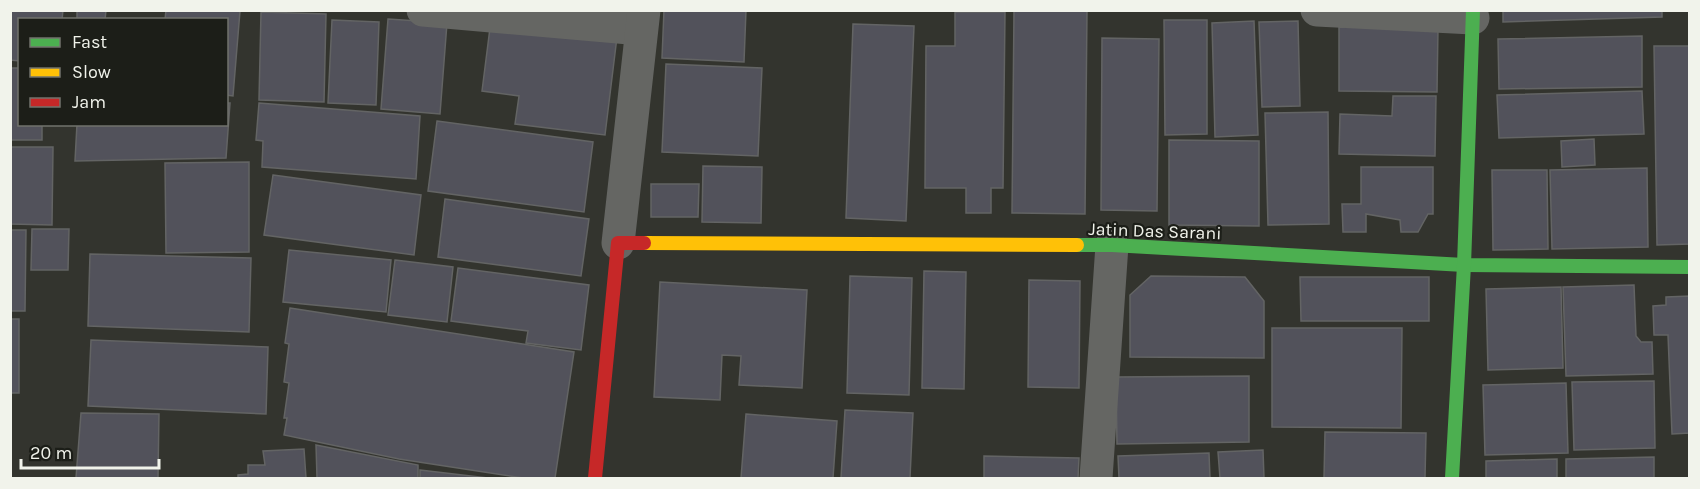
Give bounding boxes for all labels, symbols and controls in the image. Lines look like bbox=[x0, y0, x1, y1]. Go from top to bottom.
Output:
legend bbox=[18, 18, 228, 126]
text: Fast bbox=[72, 31, 107, 53]
text: Slow bbox=[72, 61, 111, 83]
text: Jam bbox=[72, 91, 106, 113]
street label: Jatin Das Sarani bbox=[1088, 218, 1222, 244]
scale bar bbox=[21, 432, 159, 470]
text: 20 m bbox=[30, 442, 72, 464]

